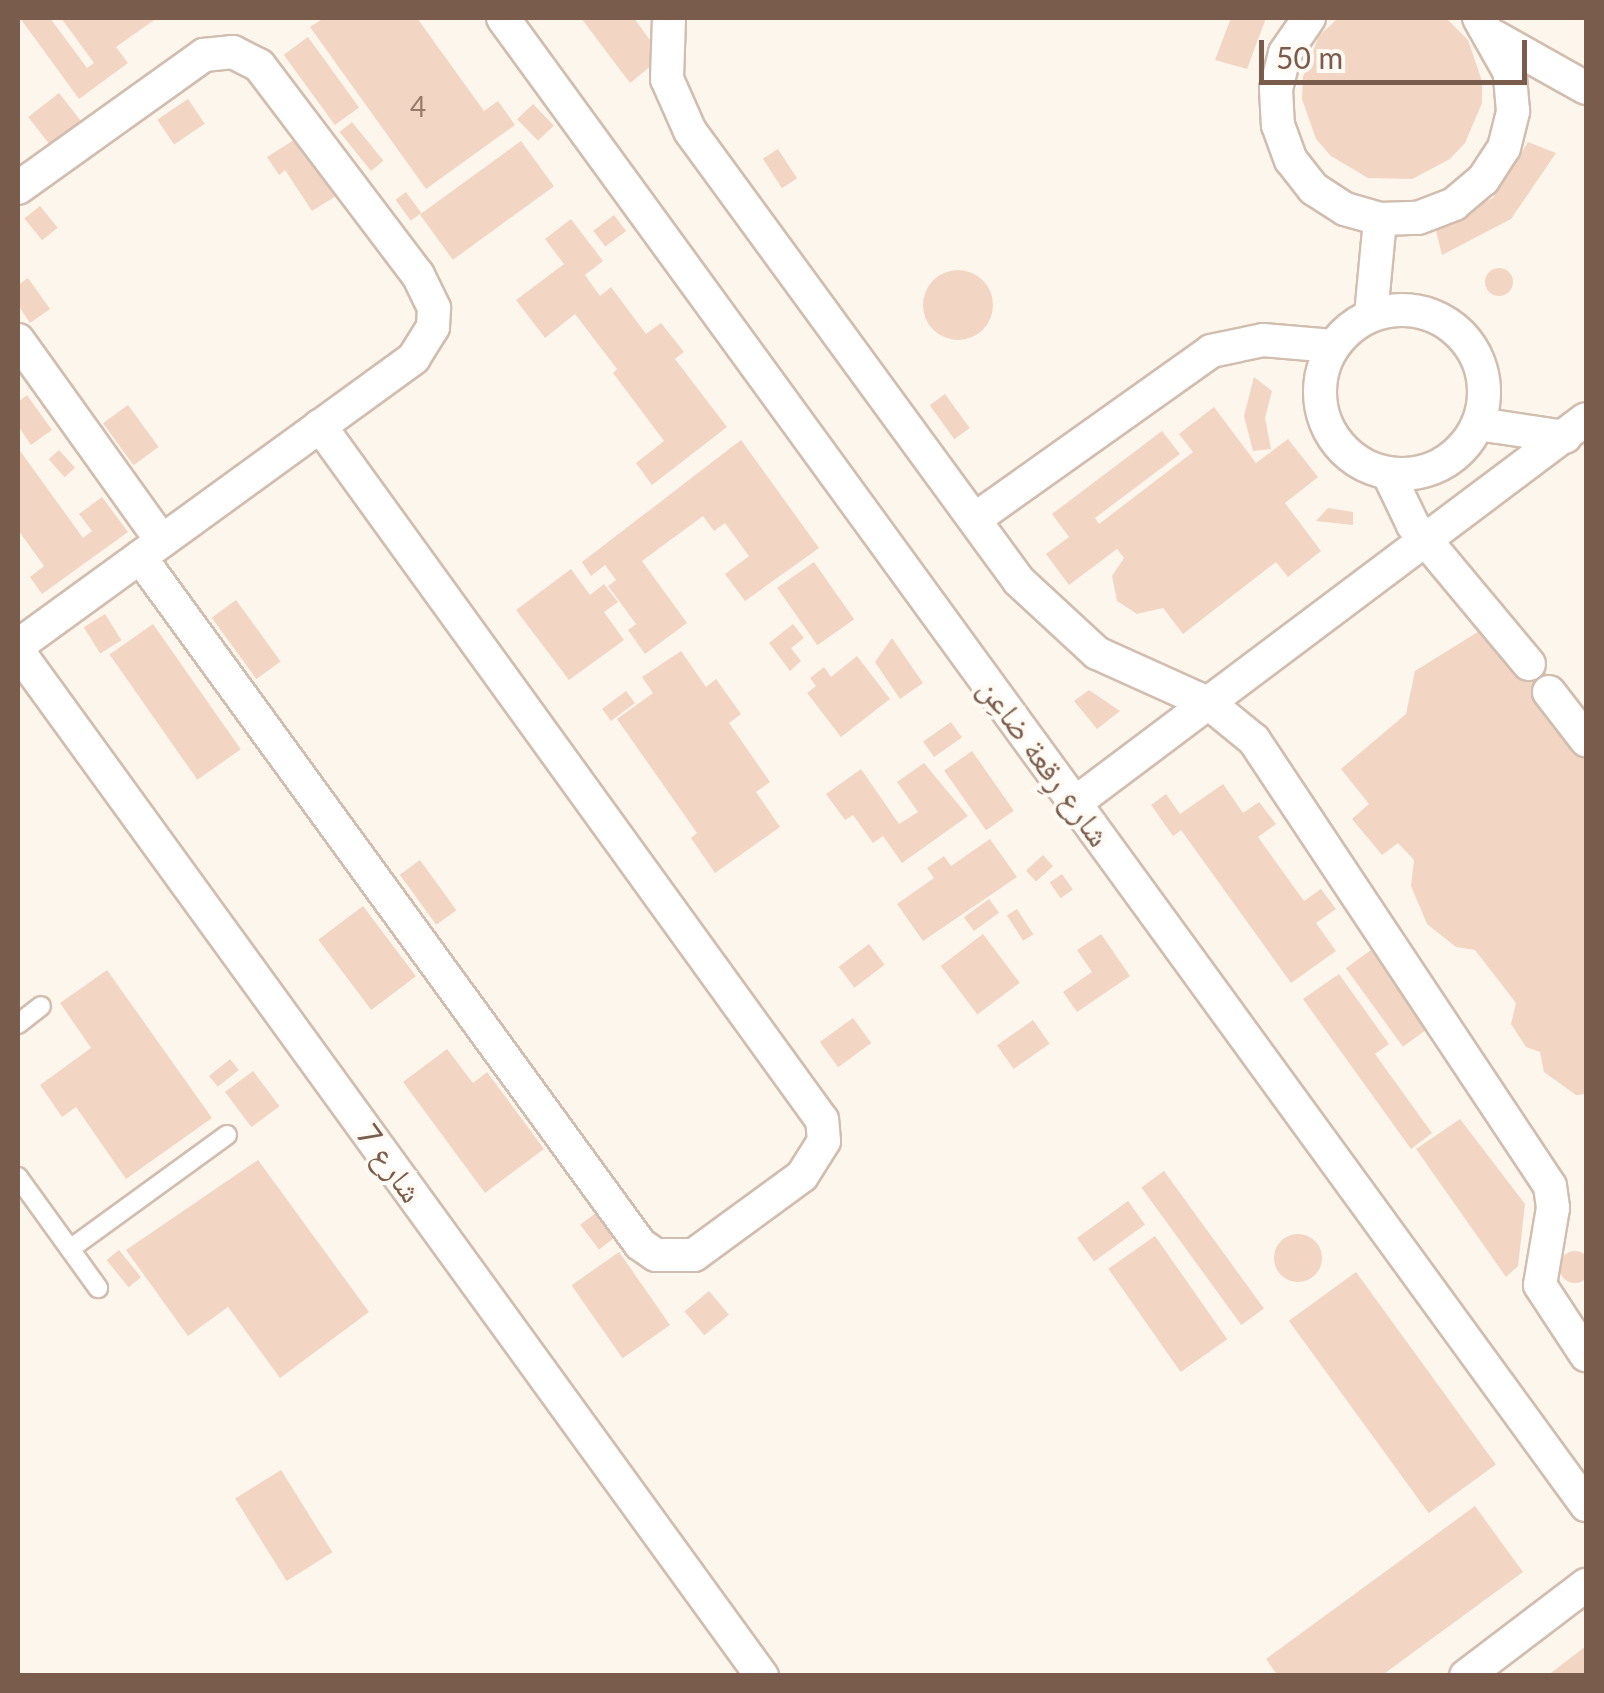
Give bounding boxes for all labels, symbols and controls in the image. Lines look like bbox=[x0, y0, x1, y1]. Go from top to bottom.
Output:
scale bar bbox=[1264, 20, 1532, 82]
text: 50 m bbox=[1276, 39, 1343, 75]
house number: 4 bbox=[410, 89, 426, 123]
street label: شارع رِقعة ضاعِن bbox=[971, 670, 1119, 854]
street label: شارع 7 bbox=[349, 1116, 431, 1210]

